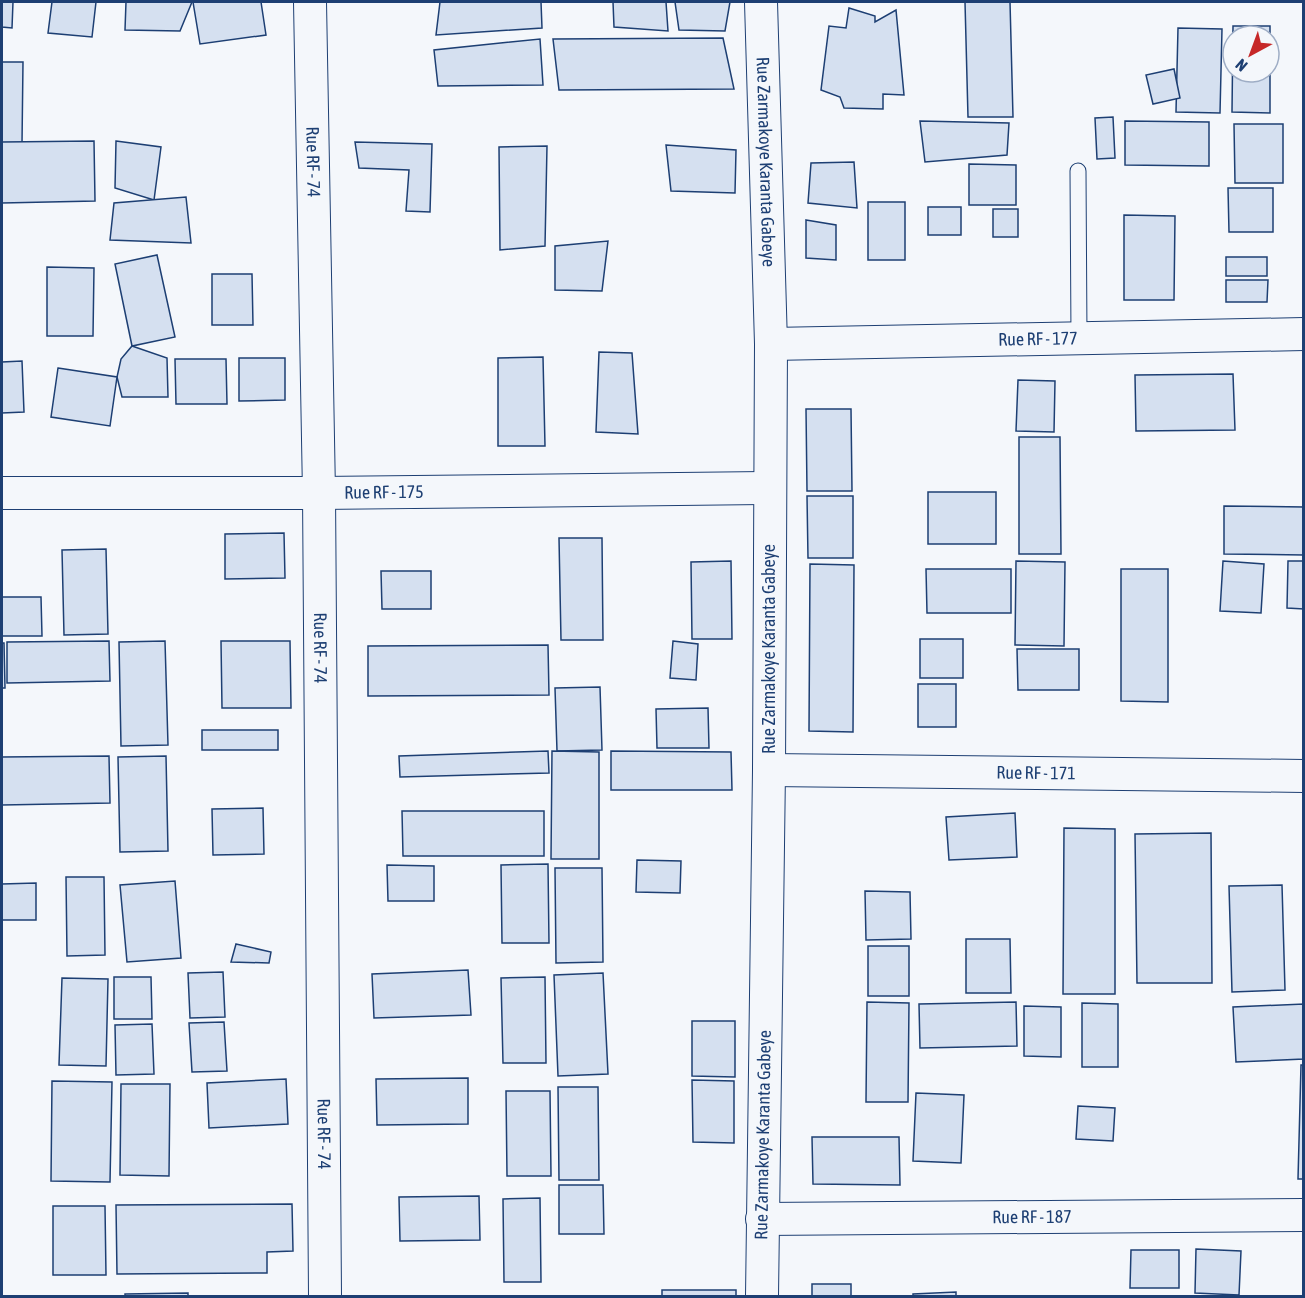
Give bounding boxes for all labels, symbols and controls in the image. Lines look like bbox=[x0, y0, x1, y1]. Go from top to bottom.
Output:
north arrow bbox=[1221, 24, 1281, 84]
text: N bbox=[1232, 55, 1251, 75]
street label: Rue Zarmakoye Karanta Gabeye bbox=[753, 57, 780, 267]
street label: Rue RF - 74 bbox=[302, 126, 325, 198]
street label: Rue RF - 177 bbox=[998, 327, 1078, 350]
street label: Rue RF - 175 bbox=[344, 481, 424, 503]
street label: Rue Zarmakoye Karanta Gabeye bbox=[758, 544, 779, 754]
street label: Rue RF - 74 bbox=[310, 612, 331, 683]
street label: Rue RF - 171 bbox=[996, 762, 1076, 783]
street label: Rue Zarmakoye Karanta Gabeye bbox=[750, 1030, 775, 1240]
street label: Rue RF - 74 bbox=[314, 1098, 335, 1169]
street label: Rue RF - 187 bbox=[992, 1206, 1072, 1227]

